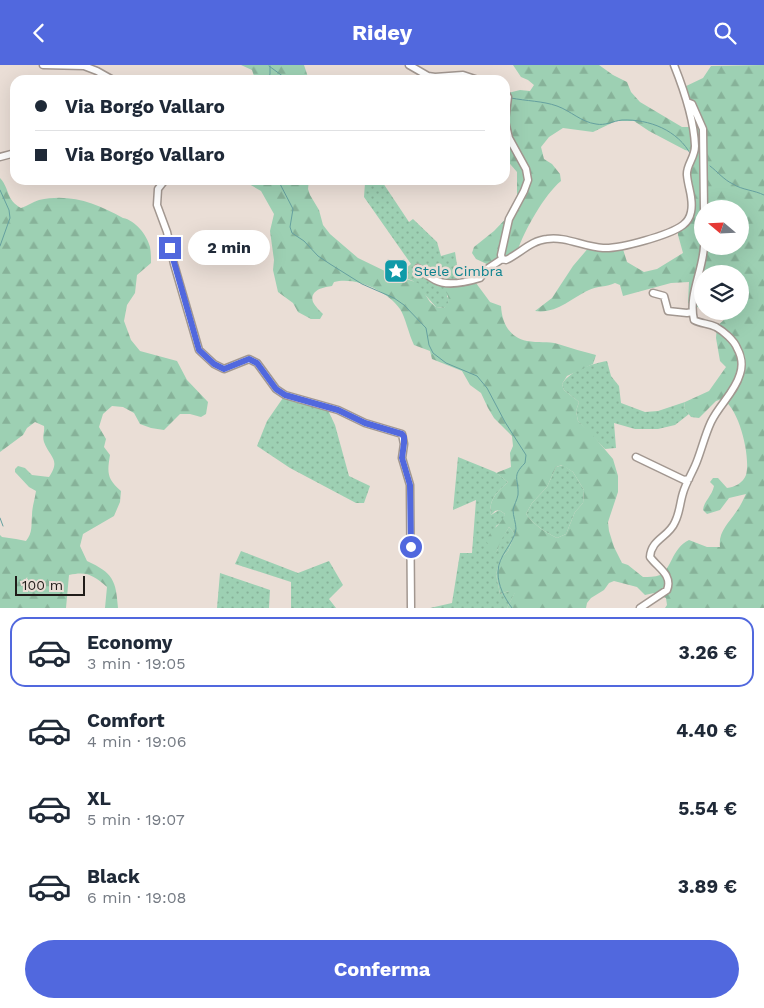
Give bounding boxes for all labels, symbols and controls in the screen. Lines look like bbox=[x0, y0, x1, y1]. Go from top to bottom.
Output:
icon: back bbox=[25, 19, 53, 47]
icon: search bbox=[711, 19, 739, 47]
text: Ridey bbox=[352, 20, 412, 45]
text: Via Borgo Vallaro bbox=[65, 95, 225, 118]
text: Via Borgo Vallaro bbox=[65, 143, 225, 166]
north arrow bbox=[694, 200, 749, 255]
map controls bbox=[694, 200, 749, 320]
callout: 2 min bbox=[188, 231, 270, 265]
route end bbox=[159, 237, 181, 259]
text: 2 min bbox=[207, 238, 251, 257]
place icon: Stele Cimbra bbox=[383, 258, 409, 284]
place label: Stele Cimbra bbox=[414, 263, 503, 279]
button: layers bbox=[694, 265, 749, 320]
route start bbox=[400, 536, 422, 558]
scale bar bbox=[15, 573, 85, 596]
text: 100 m bbox=[22, 577, 63, 593]
icon: car bbox=[27, 630, 72, 675]
text: Economy bbox=[87, 631, 172, 654]
text: 3.26 € bbox=[678, 641, 737, 664]
text: 3 min · 19:05 bbox=[87, 654, 186, 673]
icon: car bbox=[27, 708, 72, 753]
text: Comfort bbox=[87, 709, 165, 732]
text: 4.40 € bbox=[676, 719, 737, 742]
text: 4 min · 19:06 bbox=[87, 732, 186, 751]
icon: car bbox=[27, 786, 72, 831]
text: XL bbox=[87, 787, 111, 810]
text: 5.54 € bbox=[678, 797, 737, 820]
text: 5 min · 19:07 bbox=[87, 810, 185, 829]
icon: car bbox=[27, 864, 72, 909]
text: Black bbox=[87, 865, 140, 888]
text: 3.89 € bbox=[678, 875, 737, 898]
text: 6 min · 19:08 bbox=[87, 888, 186, 907]
button: Conferma bbox=[25, 940, 739, 998]

